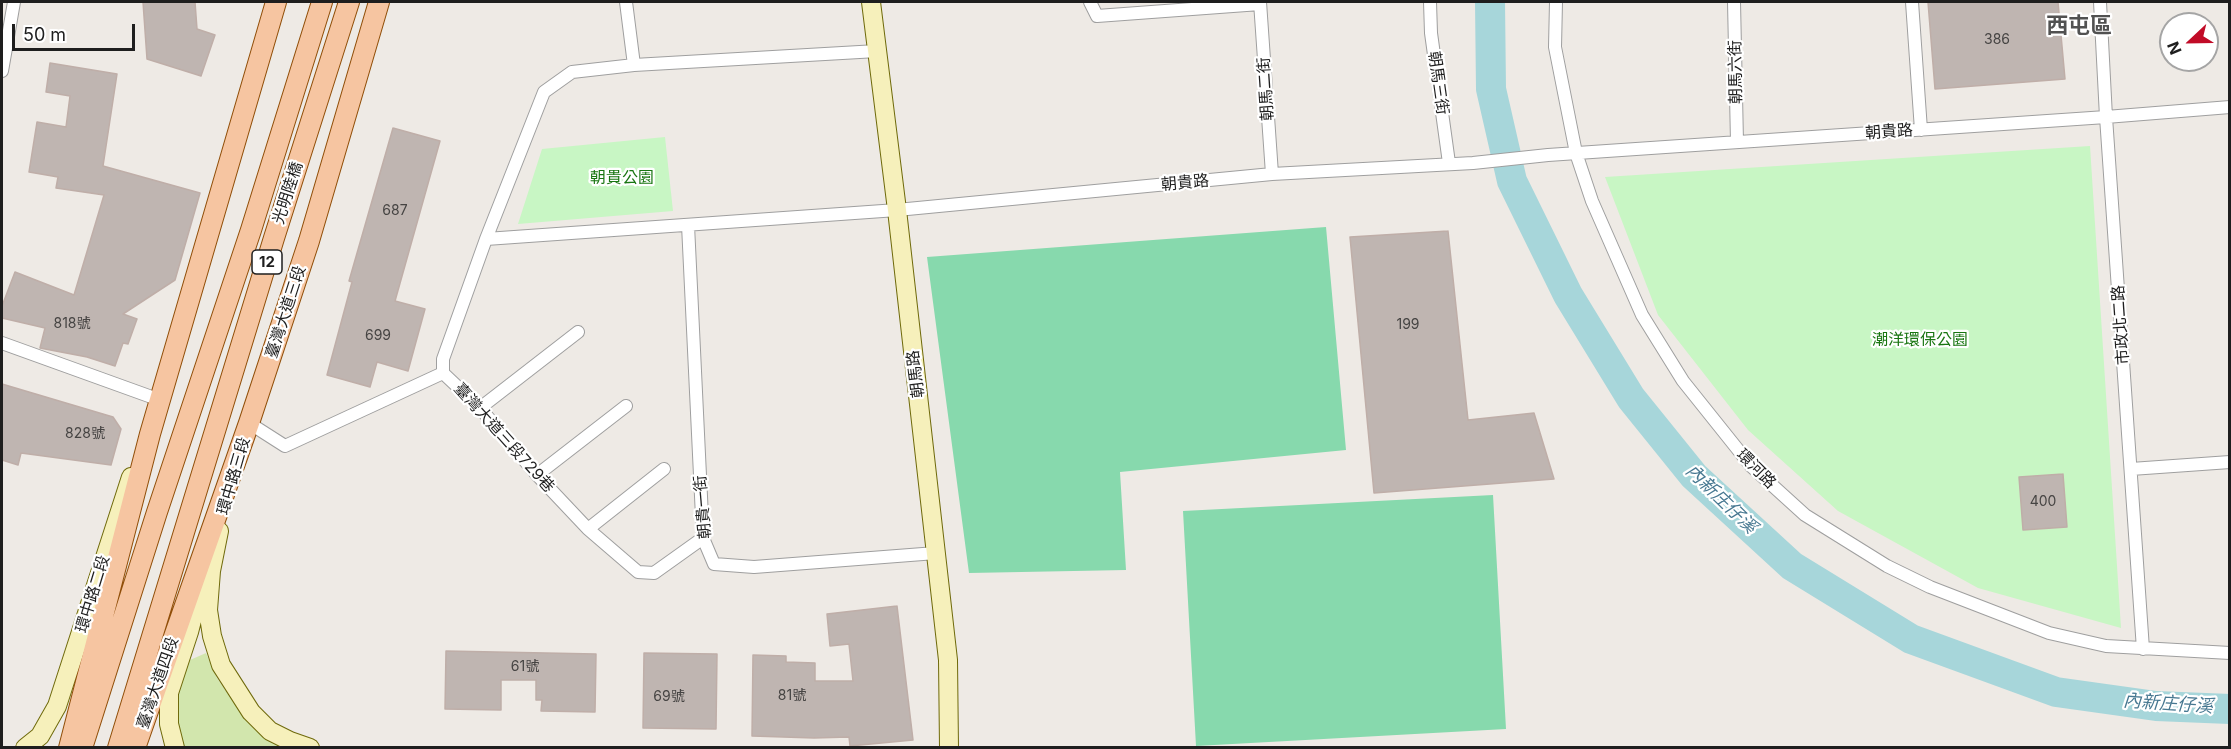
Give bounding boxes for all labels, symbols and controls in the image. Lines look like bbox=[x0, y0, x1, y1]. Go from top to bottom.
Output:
scale bar bbox=[15, 12, 138, 50]
north arrow bbox=[2159, 12, 2219, 72]
district label: 西屯區 bbox=[2046, 13, 2112, 39]
text: 50 m bbox=[23, 24, 66, 45]
house number: 386 bbox=[1984, 32, 2010, 48]
text: N bbox=[2163, 39, 2186, 57]
street label: 朝馬六街 bbox=[1726, 40, 1746, 104]
street label: 朝馬三街 bbox=[1424, 50, 1452, 116]
street label: 朝馬二街 bbox=[1254, 56, 1278, 122]
street label: 朝貴路 bbox=[1864, 121, 1914, 143]
street label: 光明陸橋 bbox=[269, 160, 307, 226]
park label: 朝貴公園 bbox=[590, 168, 654, 188]
street label: 朝貴路 bbox=[1160, 171, 1210, 195]
house number: 687 bbox=[382, 203, 408, 219]
road number: 12 bbox=[252, 250, 282, 274]
street label: 臺灣大道三段 bbox=[262, 263, 310, 361]
street label: 市政北二路 bbox=[2109, 284, 2133, 366]
house number: 818號 bbox=[53, 316, 91, 332]
house number: 199 bbox=[1396, 317, 1420, 333]
house number: 699 bbox=[365, 328, 391, 344]
park label: 潮洋環保公園 bbox=[1872, 330, 1968, 350]
street label: 朝馬路 bbox=[904, 349, 928, 399]
street label: 臺灣大道三段729巷 bbox=[450, 379, 558, 497]
house number: 828號 bbox=[65, 426, 105, 442]
street label: 環中路三段 bbox=[214, 435, 254, 517]
street label: 環河路 bbox=[1732, 445, 1780, 493]
water label: 內新庄仔溪 bbox=[1681, 460, 1761, 538]
street label: 朝貴一街 bbox=[691, 474, 715, 540]
house number: 400 bbox=[2030, 494, 2056, 510]
street label: 環中路二段 bbox=[72, 553, 114, 635]
street label: 臺灣大道四段 bbox=[133, 634, 183, 732]
house number: 61號 bbox=[511, 659, 539, 675]
house number: 81號 bbox=[778, 688, 806, 704]
house number: 69號 bbox=[653, 689, 685, 705]
water label: 內新庄仔溪 bbox=[2122, 690, 2214, 718]

